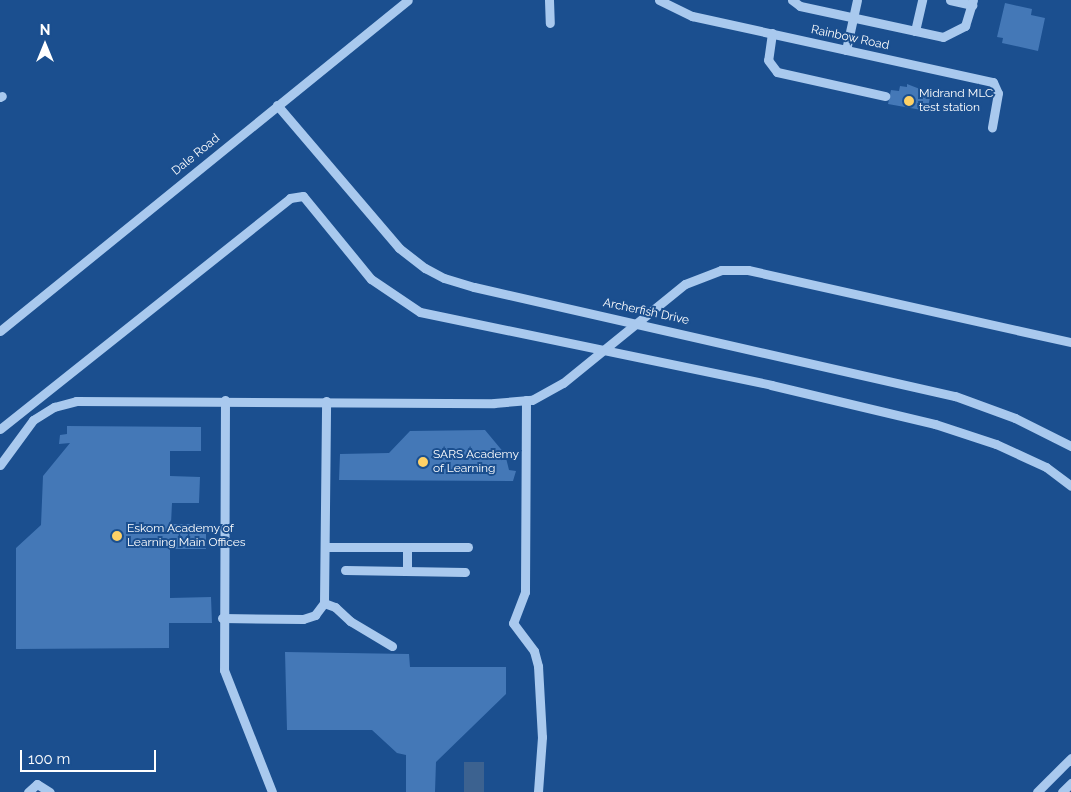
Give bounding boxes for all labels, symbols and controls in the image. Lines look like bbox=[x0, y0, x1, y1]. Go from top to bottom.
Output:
north arrow bbox=[20, 20, 70, 70]
text: N bbox=[40, 22, 50, 38]
street label: Rainbow Road bbox=[809, 23, 891, 53]
place label: Midrand MLC test station bbox=[919, 87, 993, 115]
marker: Midrand MLC test station bbox=[903, 95, 915, 107]
street label: Dale Road bbox=[169, 131, 223, 179]
street label: Archerfish Drive bbox=[602, 296, 690, 328]
place label: SARS Academy of Learning bbox=[433, 448, 519, 476]
marker: SARS Academy of Learning bbox=[417, 456, 429, 468]
place label: Eskom Academy of Learning Main Offices bbox=[127, 522, 246, 550]
marker: Eskom Academy of Learning Main Offices bbox=[111, 530, 123, 542]
scale bar bbox=[22, 740, 159, 772]
text: 100 m bbox=[28, 750, 70, 768]

